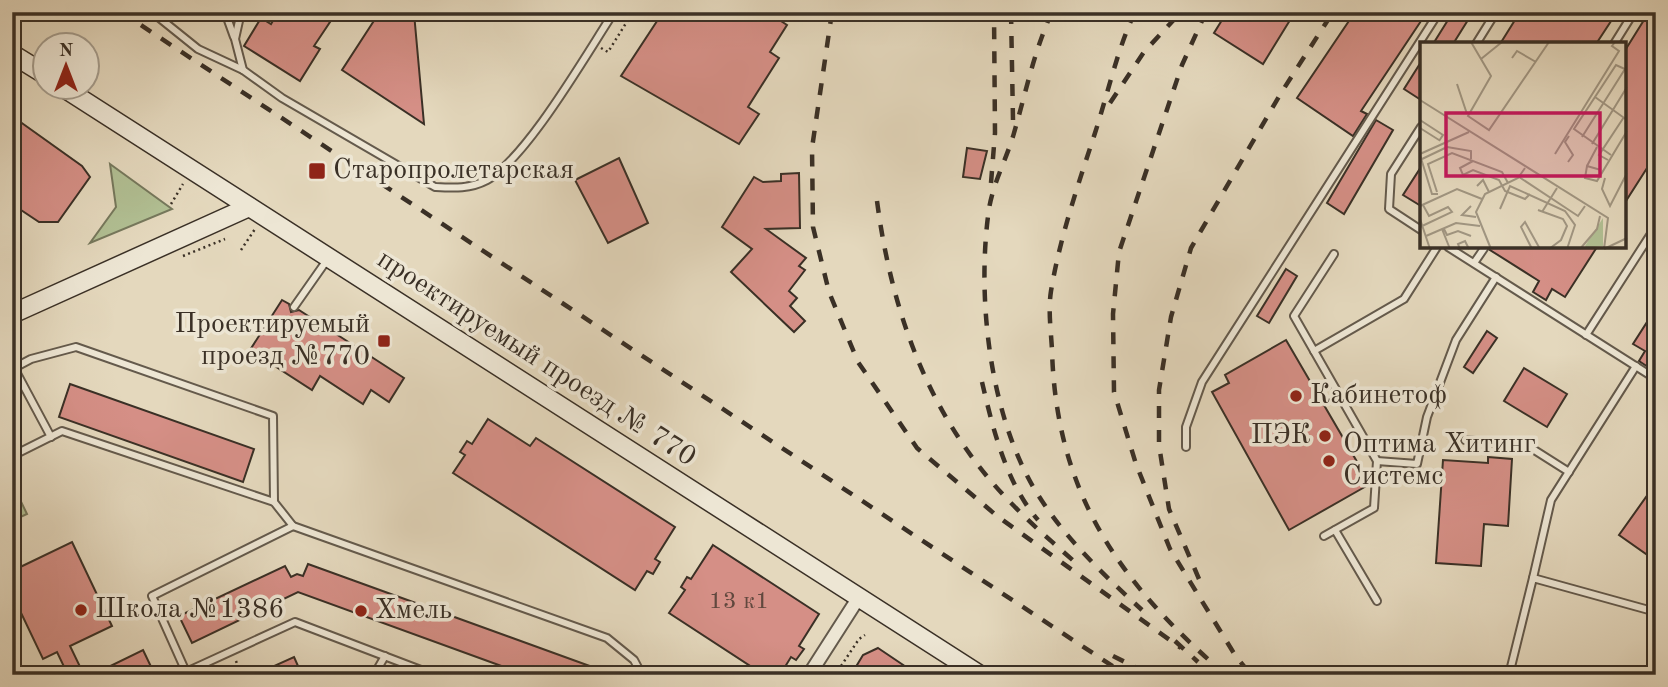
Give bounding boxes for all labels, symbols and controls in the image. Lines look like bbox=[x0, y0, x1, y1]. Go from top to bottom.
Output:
north arrow bbox=[32, 32, 102, 102]
text: N bbox=[59, 42, 74, 61]
inset map bbox=[1420, 42, 1626, 248]
place label: Старопролетарская bbox=[333, 157, 574, 185]
marker: Старопролетарская bbox=[307, 161, 327, 181]
street label: проектируемый проезд № 770 bbox=[372, 246, 700, 472]
place label: Проектируемый проезд №770 bbox=[174, 311, 370, 371]
marker: Проектируемый проезд №770 bbox=[376, 333, 392, 349]
place label: Кабинетоф bbox=[1310, 382, 1447, 410]
marker: Кабинетоф bbox=[1288, 388, 1304, 404]
place label: ПЭК bbox=[1251, 422, 1311, 450]
marker: ПЭК bbox=[1317, 428, 1333, 444]
place label: Оптима Хитинг Системс bbox=[1343, 431, 1536, 491]
marker: Оптима Хитинг Системс bbox=[1321, 453, 1337, 469]
house number: 13 к1 bbox=[709, 590, 769, 614]
place label: Школа №1386 bbox=[95, 596, 284, 624]
place label: Хмель bbox=[375, 597, 452, 625]
marker: Школа №1386 bbox=[73, 602, 89, 618]
marker: Хмель bbox=[353, 603, 369, 619]

